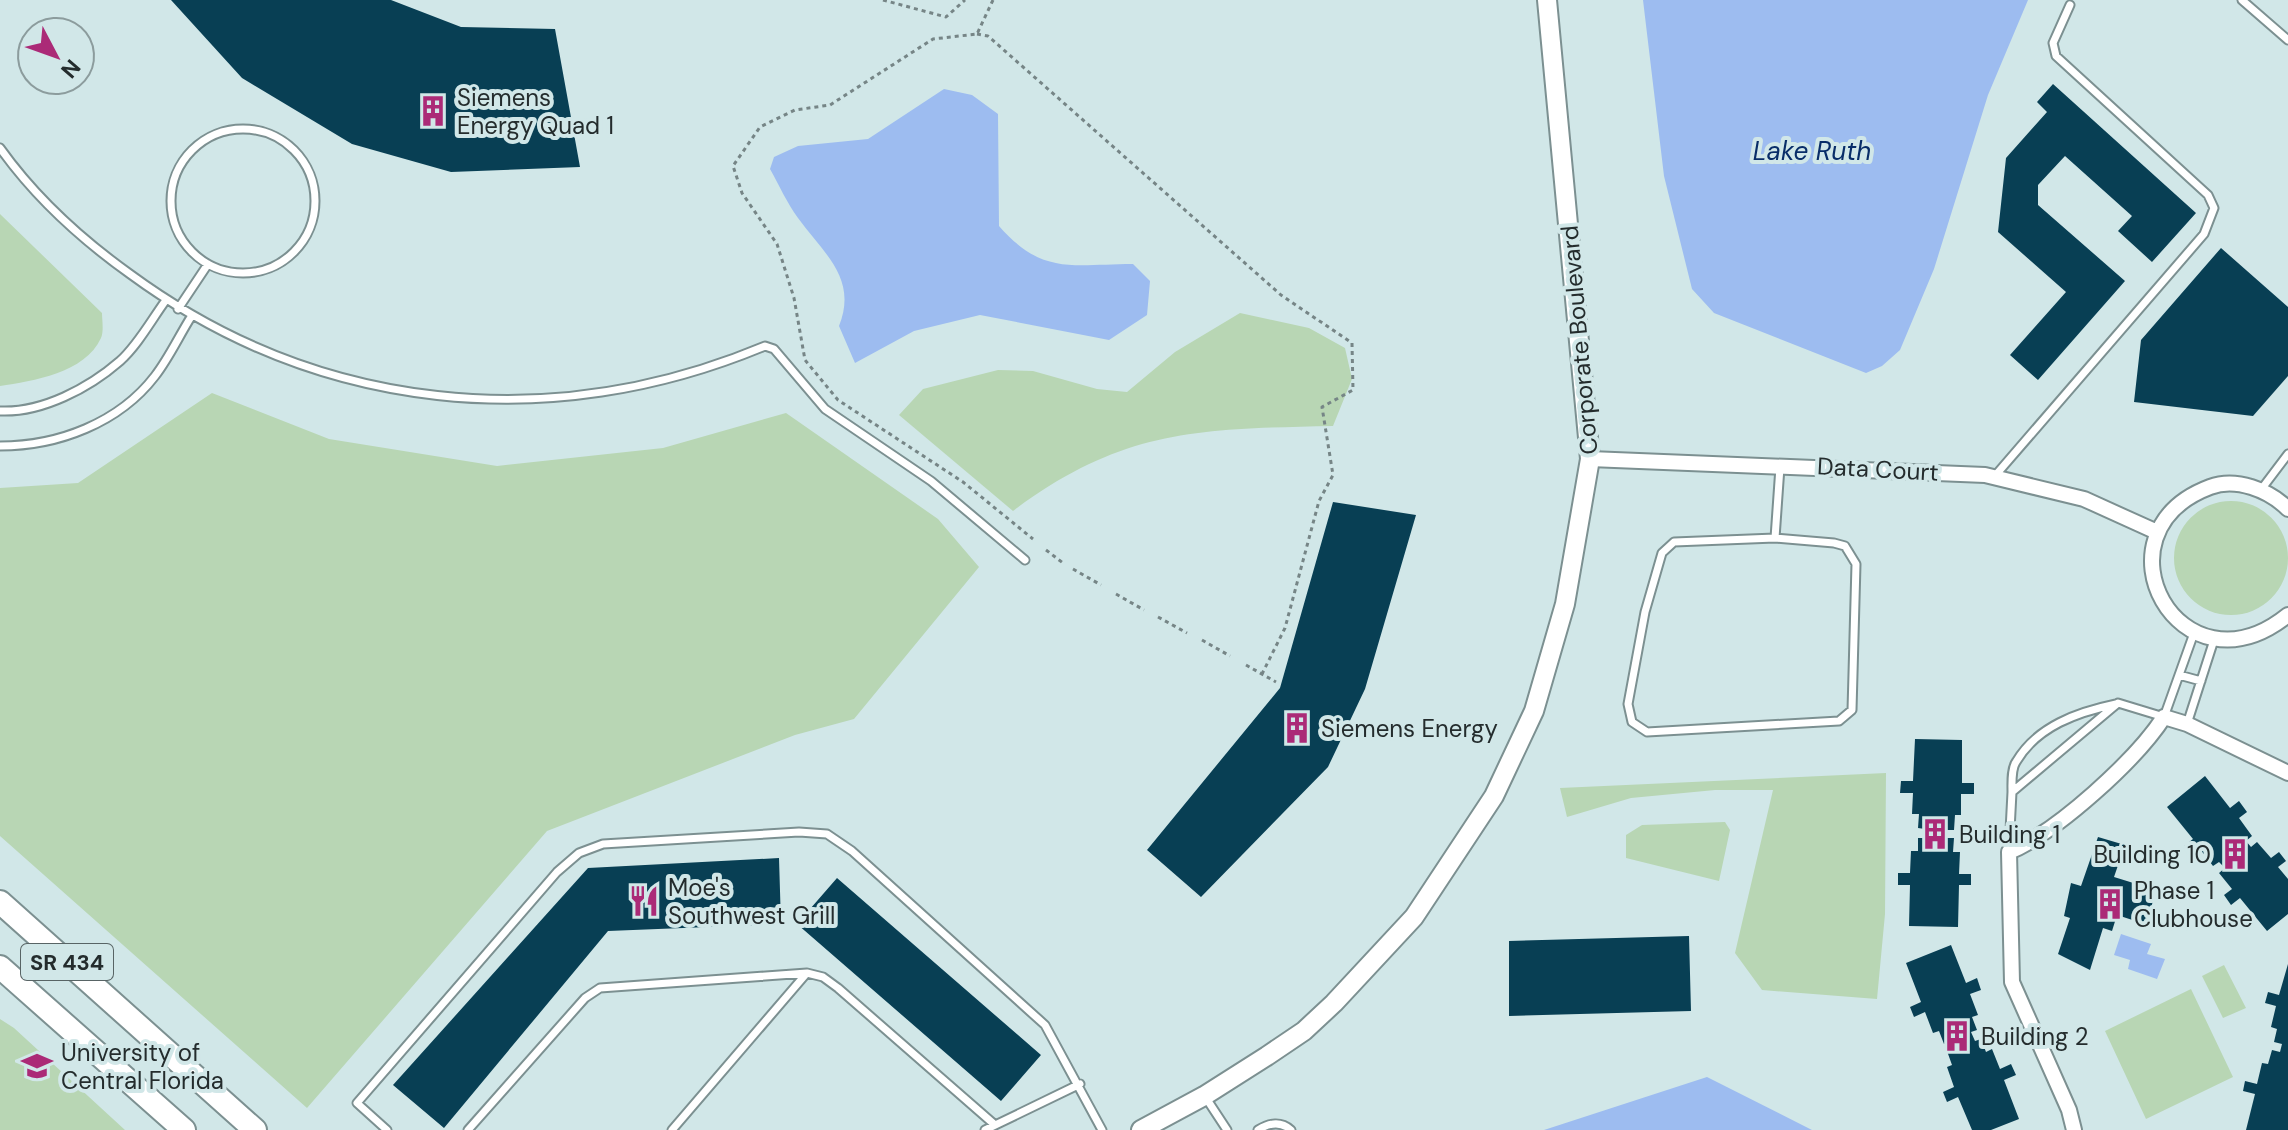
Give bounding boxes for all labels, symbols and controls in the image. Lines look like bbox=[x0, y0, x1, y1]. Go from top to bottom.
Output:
north arrow bbox=[16, 16, 96, 96]
text: N bbox=[55, 53, 87, 84]
place label: Siemens Energy Quad 1 bbox=[457, 82, 614, 141]
building icon: Siemens Energy Quad 1 bbox=[416, 94, 450, 128]
water label: Lake Ruth bbox=[1753, 134, 1871, 168]
street label: Corporate Boulevard bbox=[1554, 224, 1604, 456]
street label: Data Court bbox=[1816, 450, 1940, 488]
building icon: Siemens Energy bbox=[1280, 711, 1314, 745]
place label: Siemens Energy bbox=[1321, 713, 1498, 744]
building icon: Building 1 bbox=[1918, 817, 1952, 851]
place label: Building 1 bbox=[1959, 819, 2060, 850]
building icon: Building 10 bbox=[2218, 837, 2252, 871]
place label: Building 10 bbox=[2093, 839, 2211, 870]
place label: Moe's Southwest Grill bbox=[668, 872, 835, 931]
place label: Phase 1 Clubhouse bbox=[2134, 875, 2253, 934]
restaurant icon: Moe's Southwest Grill bbox=[627, 884, 661, 918]
building icon: Phase 1 Clubhouse bbox=[2093, 887, 2127, 921]
road number: SR 434 bbox=[21, 944, 113, 980]
building icon: Building 2 bbox=[1940, 1019, 1974, 1053]
place label: Building 2 bbox=[1981, 1021, 2089, 1052]
place label: University of Central Florida bbox=[61, 1037, 224, 1096]
school or university icon: University of Central Florida bbox=[20, 1049, 54, 1083]

